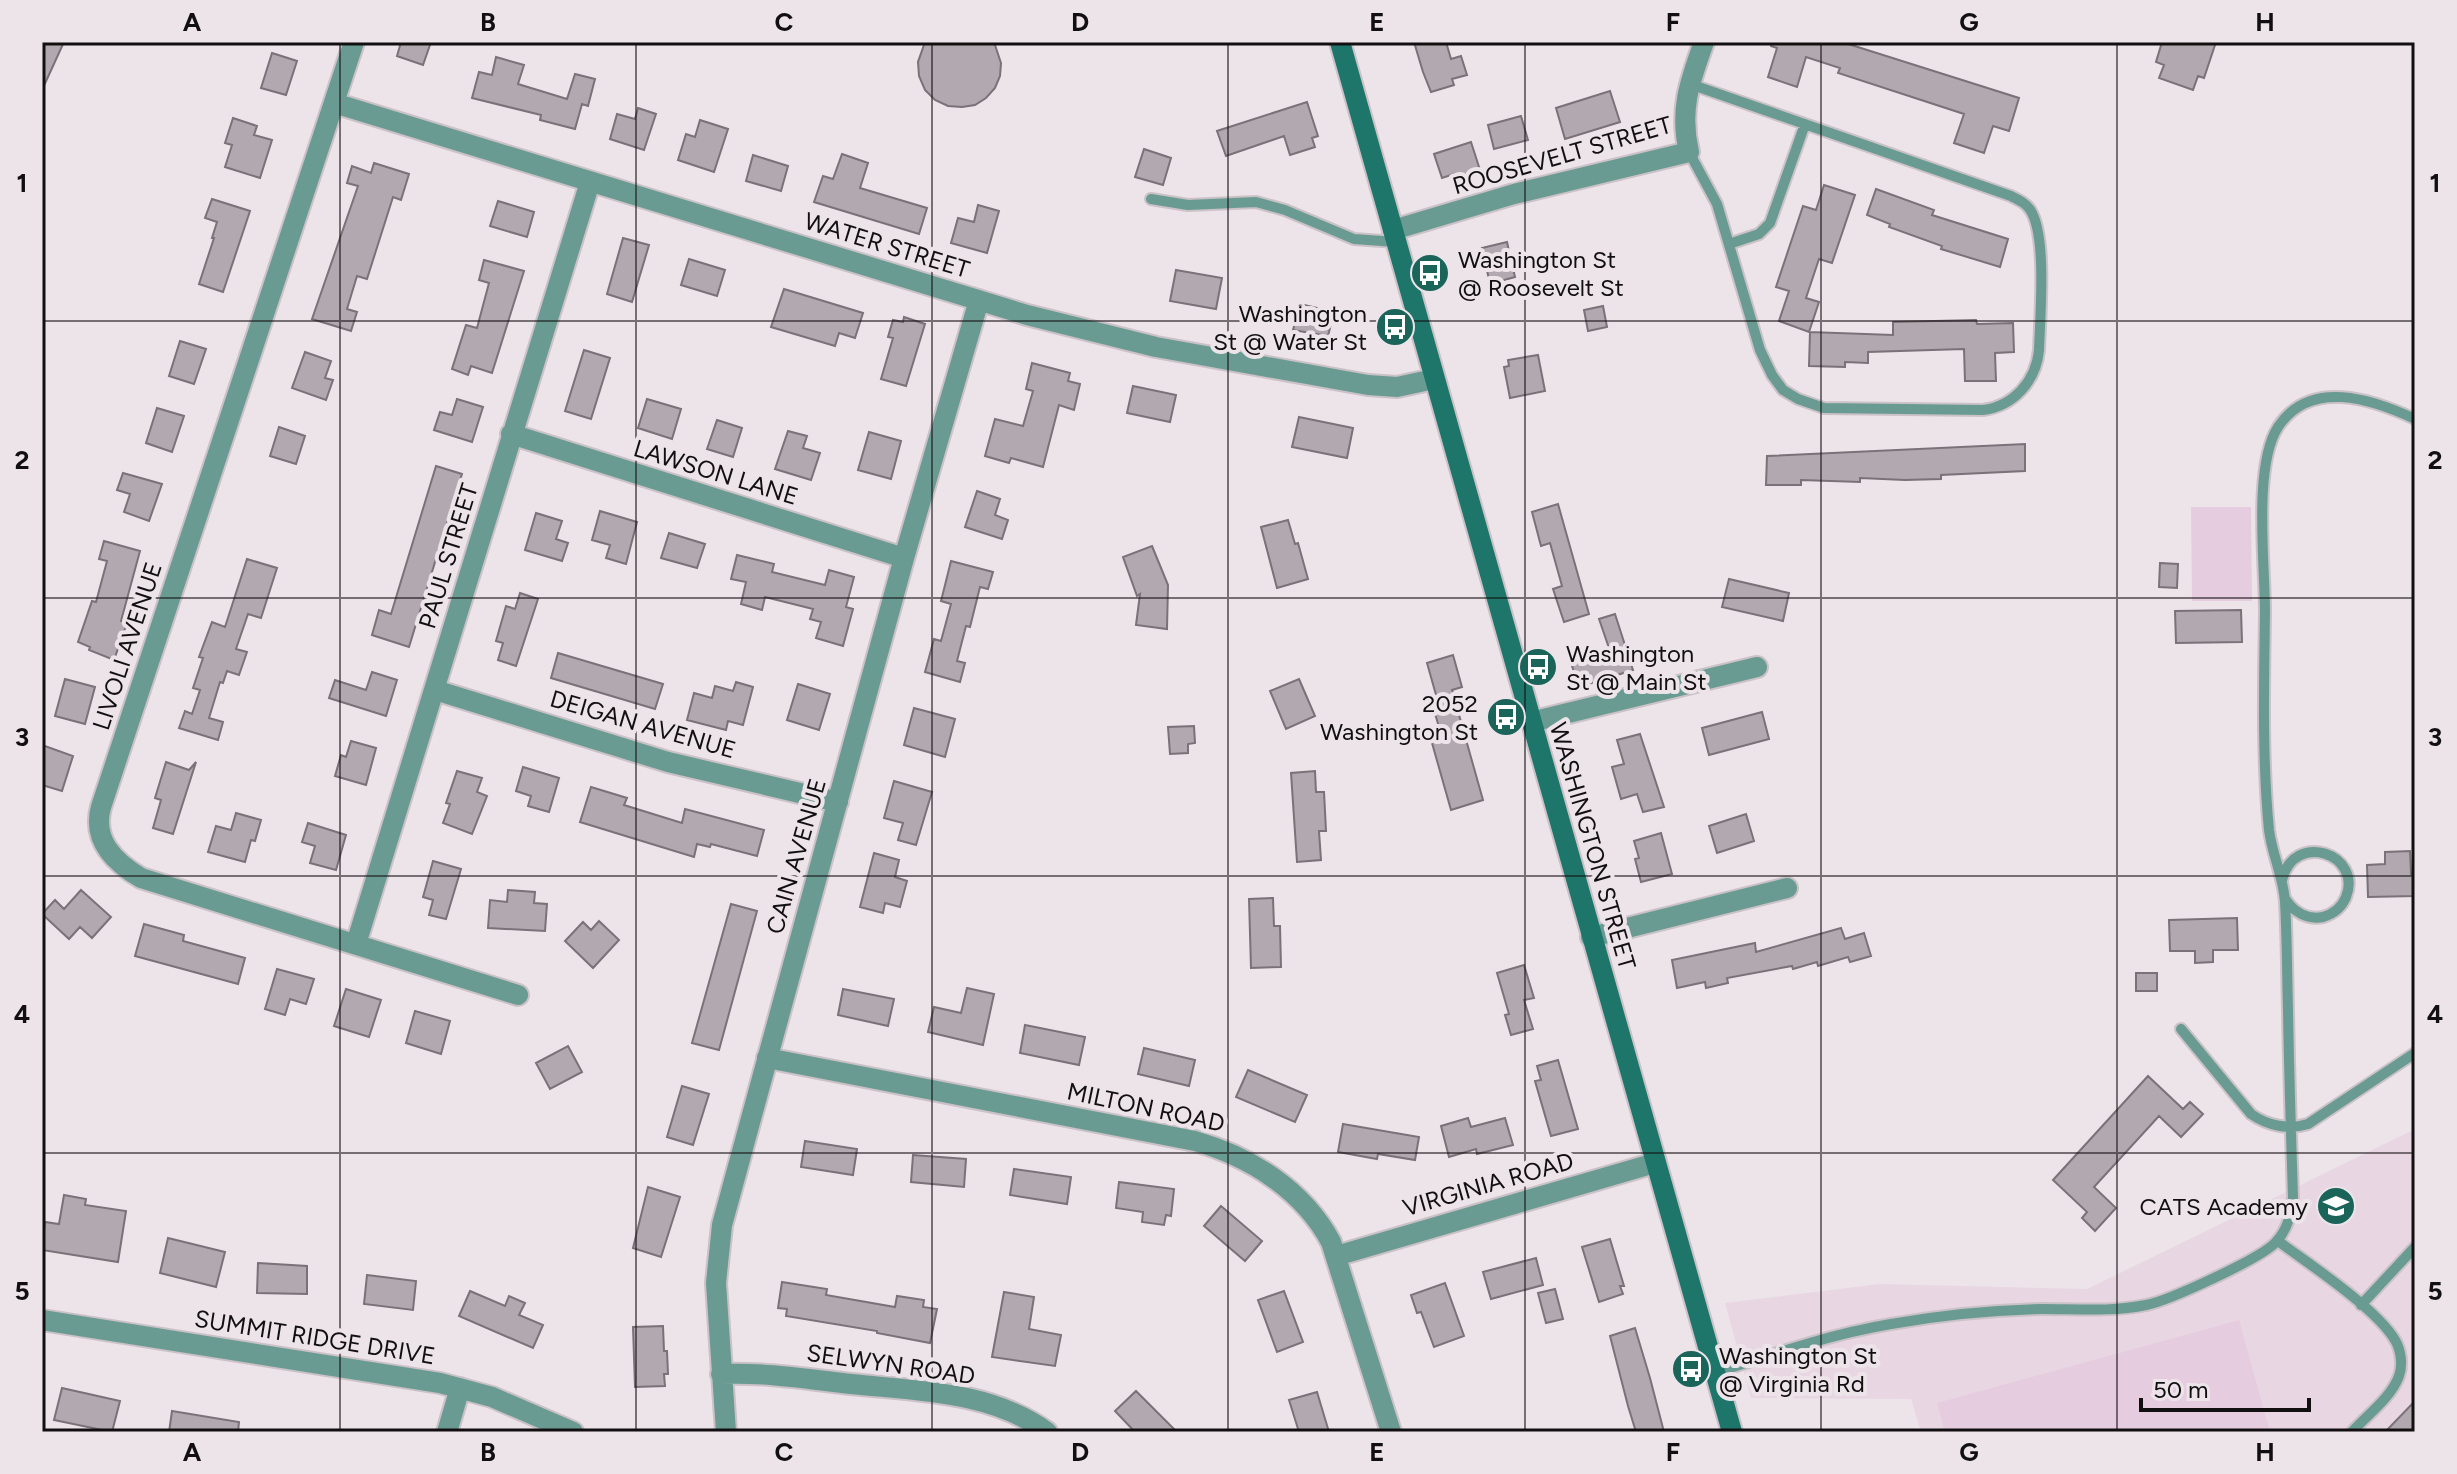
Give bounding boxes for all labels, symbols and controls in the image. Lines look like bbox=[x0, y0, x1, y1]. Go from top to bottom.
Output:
text: A bbox=[183, 6, 202, 38]
text: B bbox=[480, 6, 496, 38]
text: C bbox=[775, 6, 794, 38]
text: D bbox=[1071, 6, 1089, 38]
text: E bbox=[1369, 6, 1385, 38]
text: F bbox=[1666, 6, 1680, 38]
text: G bbox=[1959, 6, 1979, 38]
text: H bbox=[2255, 6, 2275, 38]
street label: ROOSEVELT STREET bbox=[1449, 110, 1675, 200]
text: 1 bbox=[17, 167, 27, 199]
text: 1 bbox=[2430, 167, 2440, 199]
street label: WATER STREET bbox=[801, 206, 973, 284]
place label: Washington St @ Roosevelt St bbox=[1458, 245, 1624, 302]
bus stop icon: Washington St @ Roosevelt St bbox=[1409, 252, 1451, 294]
place label: Washington St @ Water St bbox=[1213, 299, 1367, 356]
bus stop icon: Washington St @ Water St bbox=[1374, 306, 1416, 348]
street label: LAWSON LANE bbox=[630, 433, 802, 511]
text: 2 bbox=[14, 444, 30, 476]
text: 2 bbox=[2427, 444, 2443, 476]
street label: PAUL STREET bbox=[412, 480, 484, 632]
street label: LIVOLI AVENUE bbox=[86, 558, 168, 734]
place label: Washington St @ Main St bbox=[1566, 639, 1707, 696]
bus stop icon: Washington St @ Main St bbox=[1517, 646, 1559, 688]
street label: DEIGAN AVENUE bbox=[547, 684, 739, 764]
place label: 2052 Washington St bbox=[1320, 689, 1478, 746]
bus stop icon: 2052 Washington St bbox=[1485, 696, 1527, 738]
street label: WASHINGTON STREET bbox=[1544, 719, 1642, 973]
text: 3 bbox=[15, 721, 29, 753]
text: 3 bbox=[2428, 721, 2442, 753]
street label: CAIN AVENUE bbox=[760, 775, 832, 937]
text: 4 bbox=[14, 998, 30, 1030]
text: 4 bbox=[2427, 998, 2443, 1030]
street label: MILTON ROAD bbox=[1065, 1076, 1227, 1138]
street label: VIRGINIA ROAD bbox=[1399, 1146, 1577, 1222]
school or university icon: CATS Academy bbox=[2315, 1185, 2357, 1227]
place label: CATS Academy bbox=[2140, 1192, 2308, 1221]
text: 5 bbox=[14, 1275, 30, 1307]
text: 5 bbox=[2427, 1275, 2443, 1307]
street label: SUMMIT RIDGE DRIVE bbox=[193, 1304, 437, 1370]
street label: SELWYN ROAD bbox=[805, 1338, 977, 1390]
place label: Washington St @ Virginia Rd bbox=[1719, 1341, 1877, 1398]
bus stop icon: Washington St @ Virginia Rd bbox=[1670, 1348, 1712, 1390]
scale bar bbox=[2141, 1362, 2309, 1412]
text: 50 m bbox=[2153, 1375, 2209, 1404]
text: A bbox=[183, 1436, 202, 1468]
text: B bbox=[480, 1436, 496, 1468]
text: C bbox=[775, 1436, 794, 1468]
text: D bbox=[1071, 1436, 1089, 1468]
text: E bbox=[1369, 1436, 1385, 1468]
text: F bbox=[1666, 1436, 1680, 1468]
text: G bbox=[1959, 1436, 1979, 1468]
text: H bbox=[2255, 1436, 2275, 1468]

